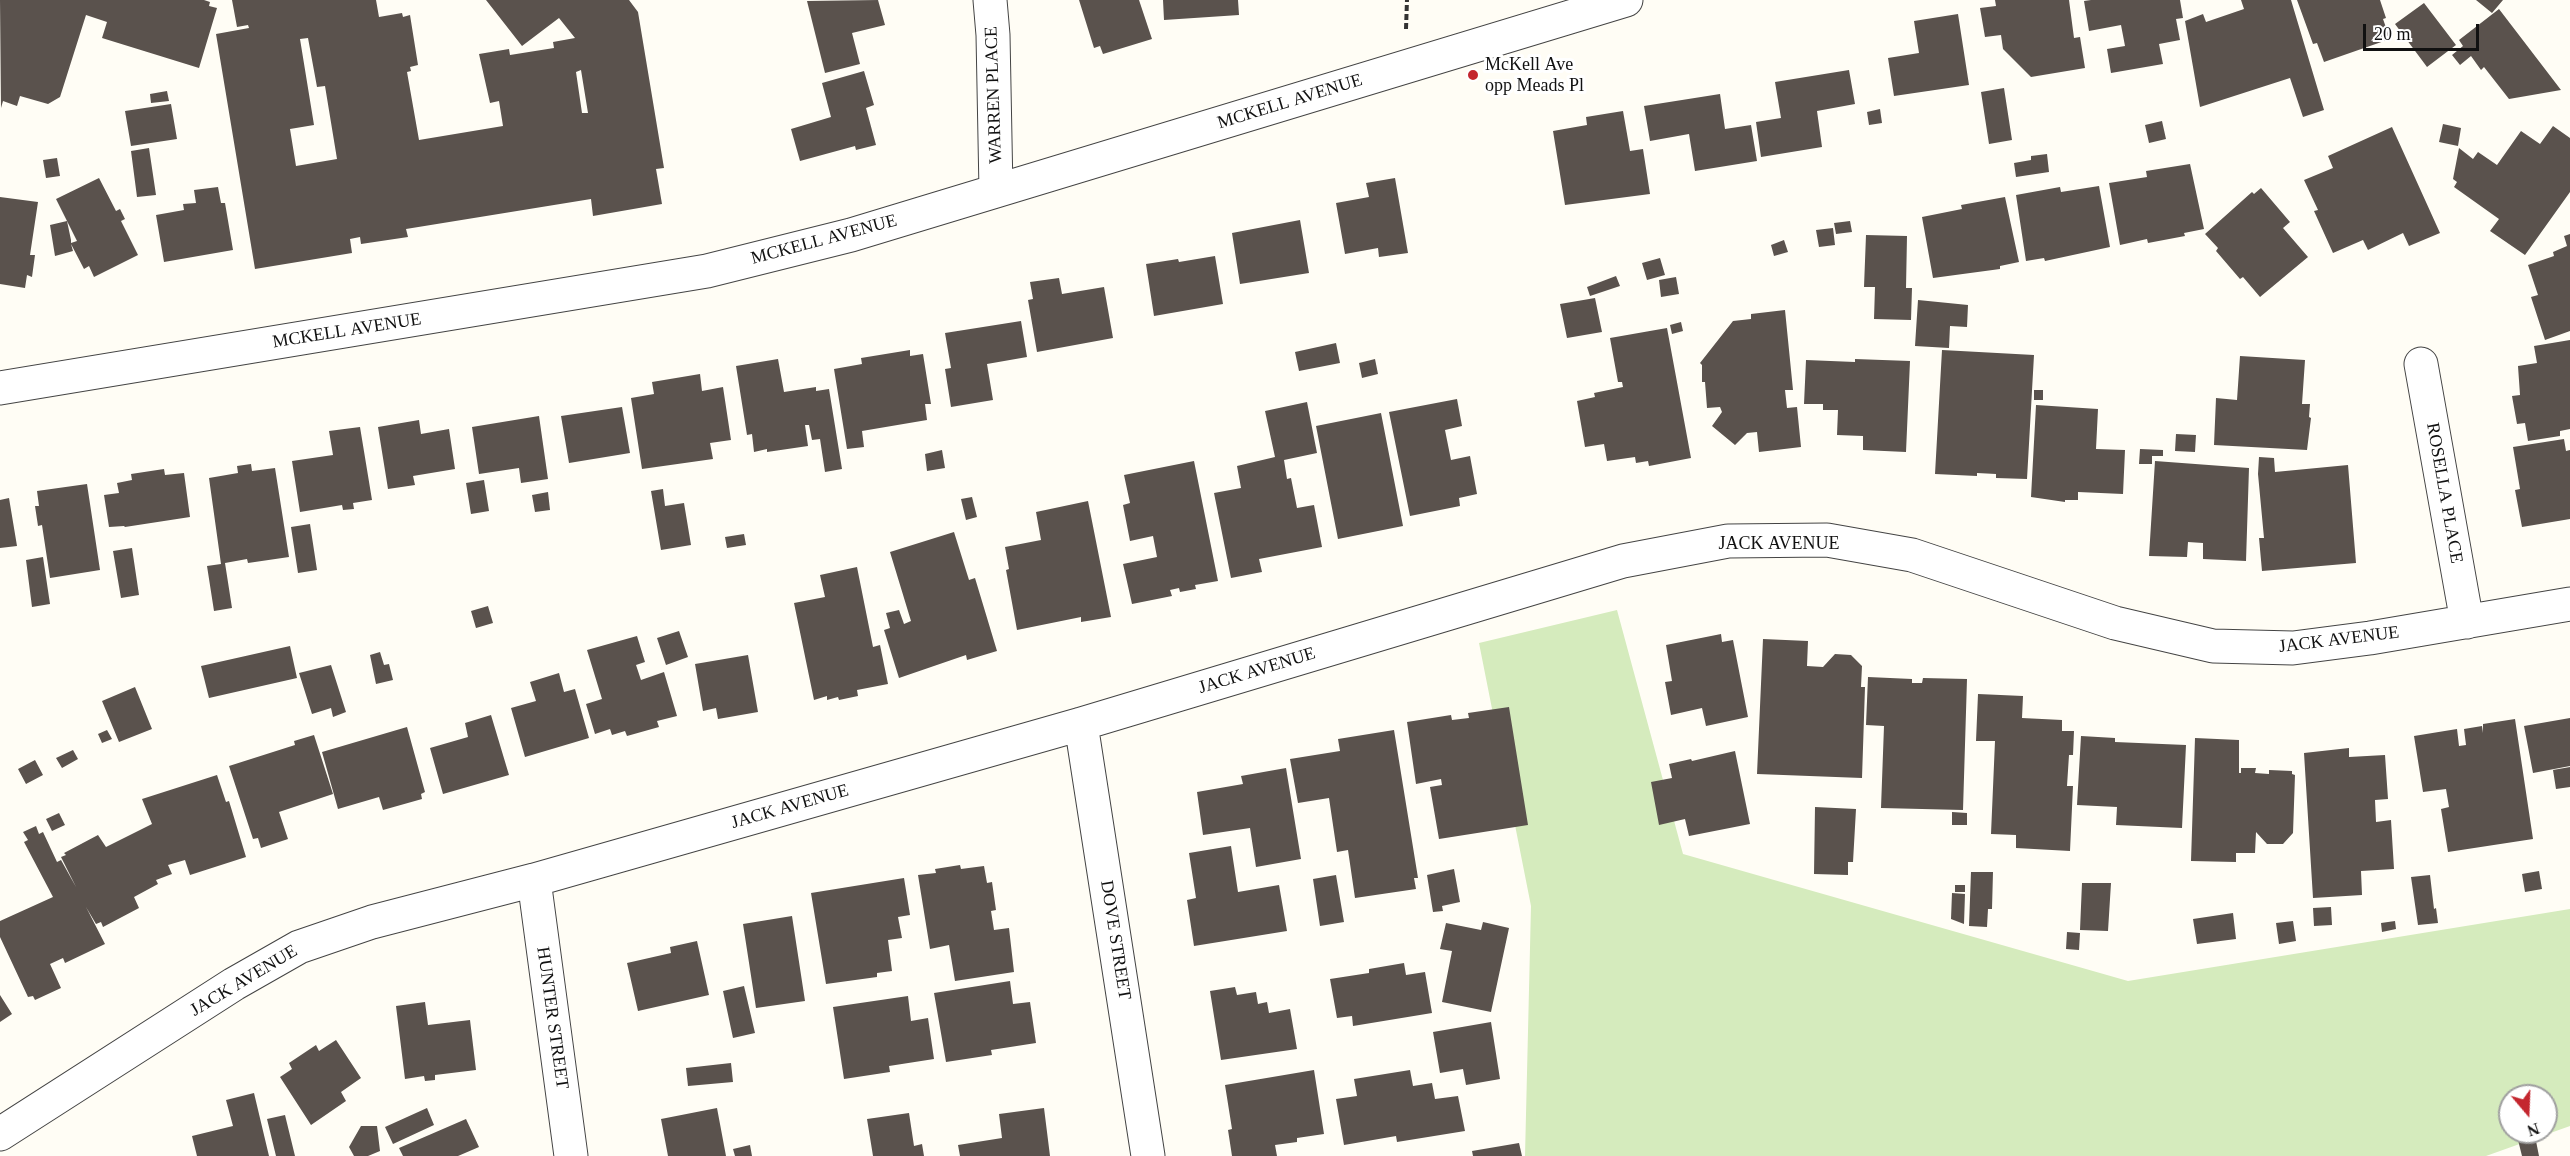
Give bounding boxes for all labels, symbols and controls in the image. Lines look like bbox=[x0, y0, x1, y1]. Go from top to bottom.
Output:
scale bar bbox=[2366, 12, 2482, 50]
text: 20 m bbox=[2374, 24, 2411, 44]
street label: WARREN PLACE bbox=[981, 26, 1007, 164]
place label: McKell Ave opp Meads Pl bbox=[1485, 54, 1584, 97]
marker: McKell Ave opp Meads Pl bbox=[1466, 68, 1480, 82]
street label: MCKELL AVENUE bbox=[1215, 70, 1365, 134]
street label: MCKELL AVENUE bbox=[749, 210, 899, 270]
street label: MCKELL AVENUE bbox=[271, 309, 423, 353]
street label: ROSELLA PLACE bbox=[2421, 421, 2467, 565]
street label: JACK AVENUE bbox=[1718, 533, 1840, 555]
street label: JACK AVENUE bbox=[2278, 622, 2400, 658]
street label: JACK AVENUE bbox=[1196, 643, 1318, 699]
street label: JACK AVENUE bbox=[729, 780, 851, 834]
street label: DOVE STREET bbox=[1095, 879, 1135, 1001]
street label: JACK AVENUE bbox=[187, 941, 301, 1021]
street label: HUNTER STREET bbox=[531, 945, 573, 1091]
north arrow bbox=[2498, 1084, 2558, 1144]
text: N bbox=[2525, 1120, 2542, 1140]

